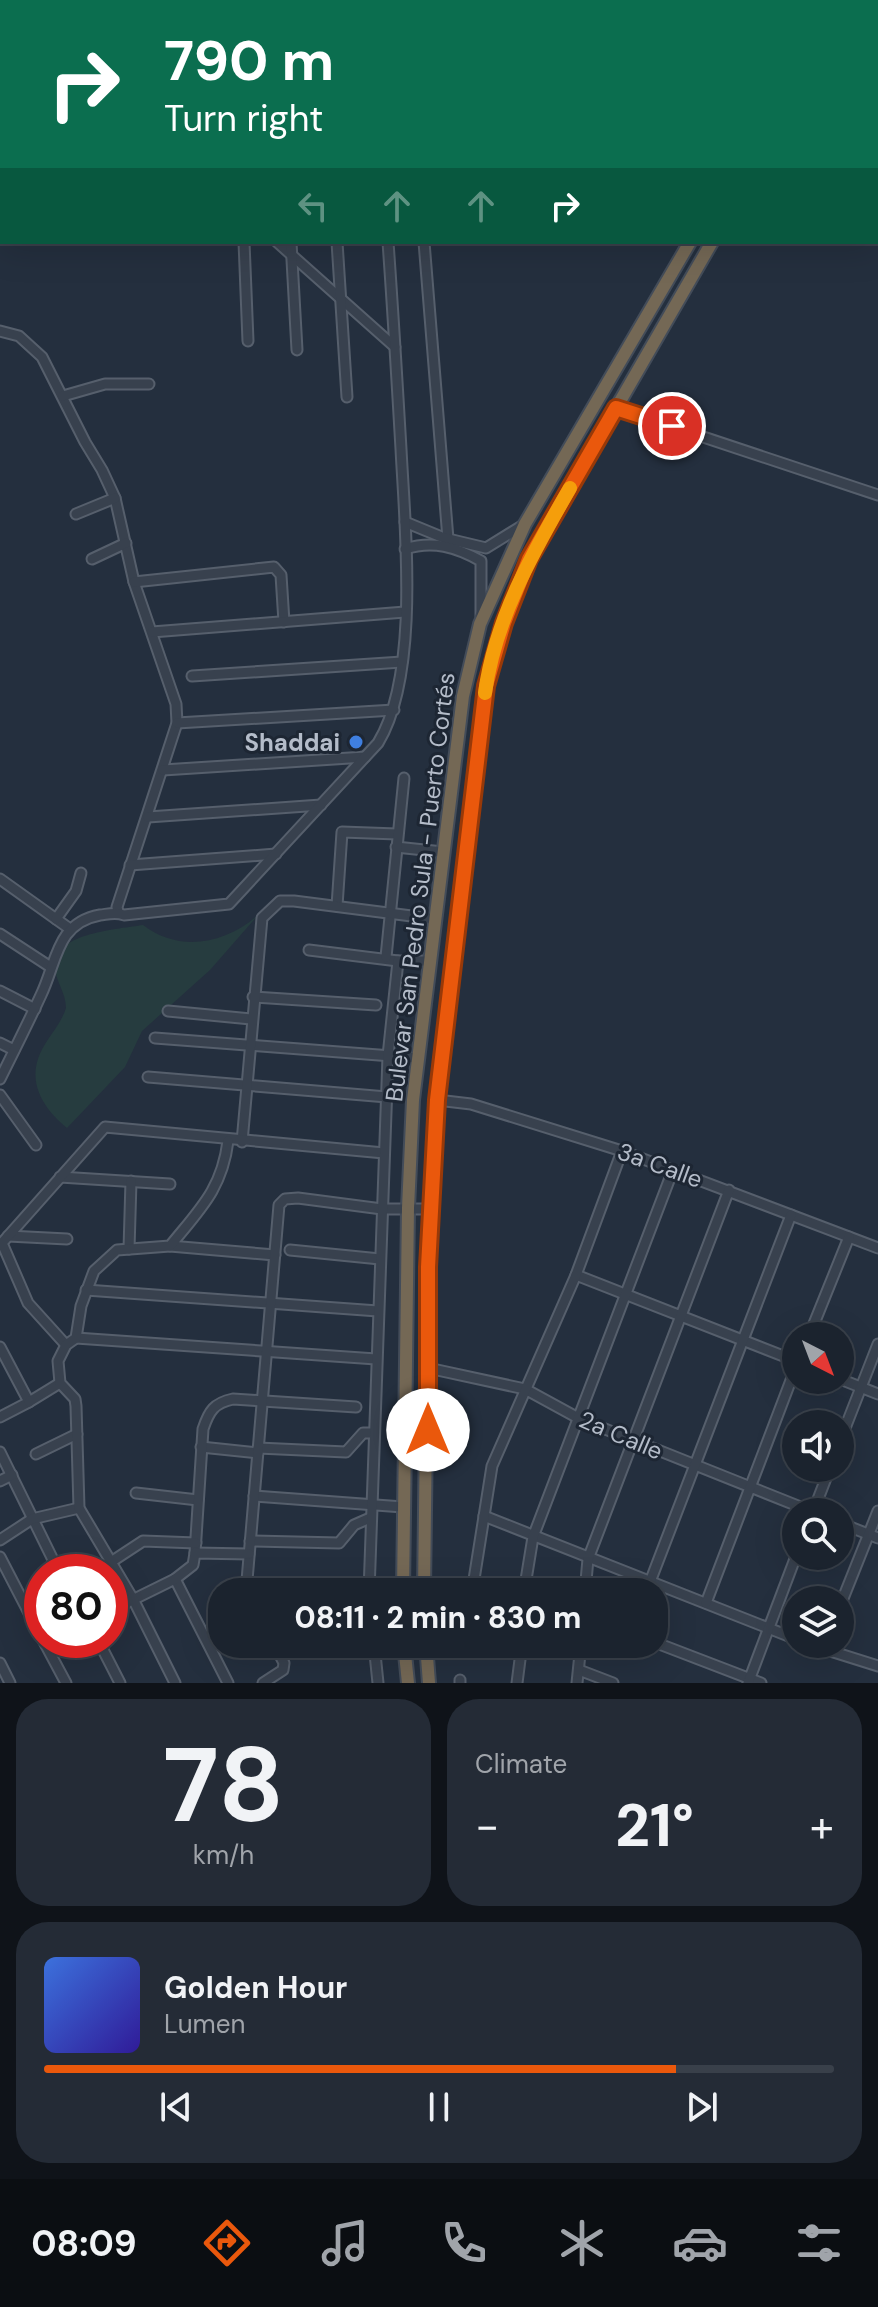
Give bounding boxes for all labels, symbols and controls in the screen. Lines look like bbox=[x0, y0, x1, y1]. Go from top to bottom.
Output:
text: 790 m bbox=[164, 24, 334, 97]
icon: right bbox=[32, 32, 136, 136]
text: Turn right bbox=[164, 95, 323, 142]
icon: left bbox=[291, 184, 335, 228]
icon: ahead bbox=[375, 184, 419, 228]
icon: ahead bbox=[459, 184, 503, 228]
icon: right bbox=[543, 184, 587, 228]
pin bbox=[638, 392, 706, 460]
icon: arrive bbox=[650, 404, 694, 448]
street label: Bulevar San Pedro Sula - Puerto Cortés bbox=[378, 671, 462, 1103]
place label: Shaddai bbox=[245, 727, 340, 758]
marker: Shaddai bbox=[347, 733, 365, 751]
street label: 3a Calle bbox=[613, 1135, 707, 1195]
north arrow bbox=[782, 1322, 854, 1394]
map controls bbox=[782, 1322, 854, 1658]
position arrow bbox=[386, 1388, 470, 1472]
street label: 2a Calle bbox=[574, 1404, 668, 1466]
button: sound bbox=[782, 1410, 854, 1482]
button: search bbox=[782, 1498, 854, 1570]
speed limit sign: 80 bbox=[24, 1554, 128, 1658]
button: layers bbox=[782, 1586, 854, 1658]
text: 08:11 · 2 min · 830 m bbox=[295, 1598, 581, 1637]
text: 78 bbox=[163, 1718, 284, 1853]
text: Climate bbox=[475, 1747, 567, 1781]
text: 21° bbox=[615, 1786, 694, 1865]
text: − bbox=[475, 1797, 499, 1855]
text: + bbox=[810, 1797, 834, 1855]
text: km/h bbox=[193, 1838, 254, 1872]
text: Golden Hour bbox=[164, 1968, 347, 2007]
text: Lumen bbox=[164, 2007, 245, 2041]
icon: previous bbox=[154, 2085, 198, 2129]
icon: pause bbox=[417, 2085, 461, 2129]
icon: next bbox=[680, 2085, 724, 2129]
icon: directions bbox=[199, 2215, 255, 2271]
icon: music bbox=[317, 2215, 373, 2271]
icon: phone bbox=[436, 2215, 492, 2271]
icon: climate bbox=[554, 2215, 610, 2271]
icon: car bbox=[672, 2215, 728, 2271]
icon: filters bbox=[791, 2215, 847, 2271]
text: 08:09 bbox=[31, 2220, 137, 2267]

